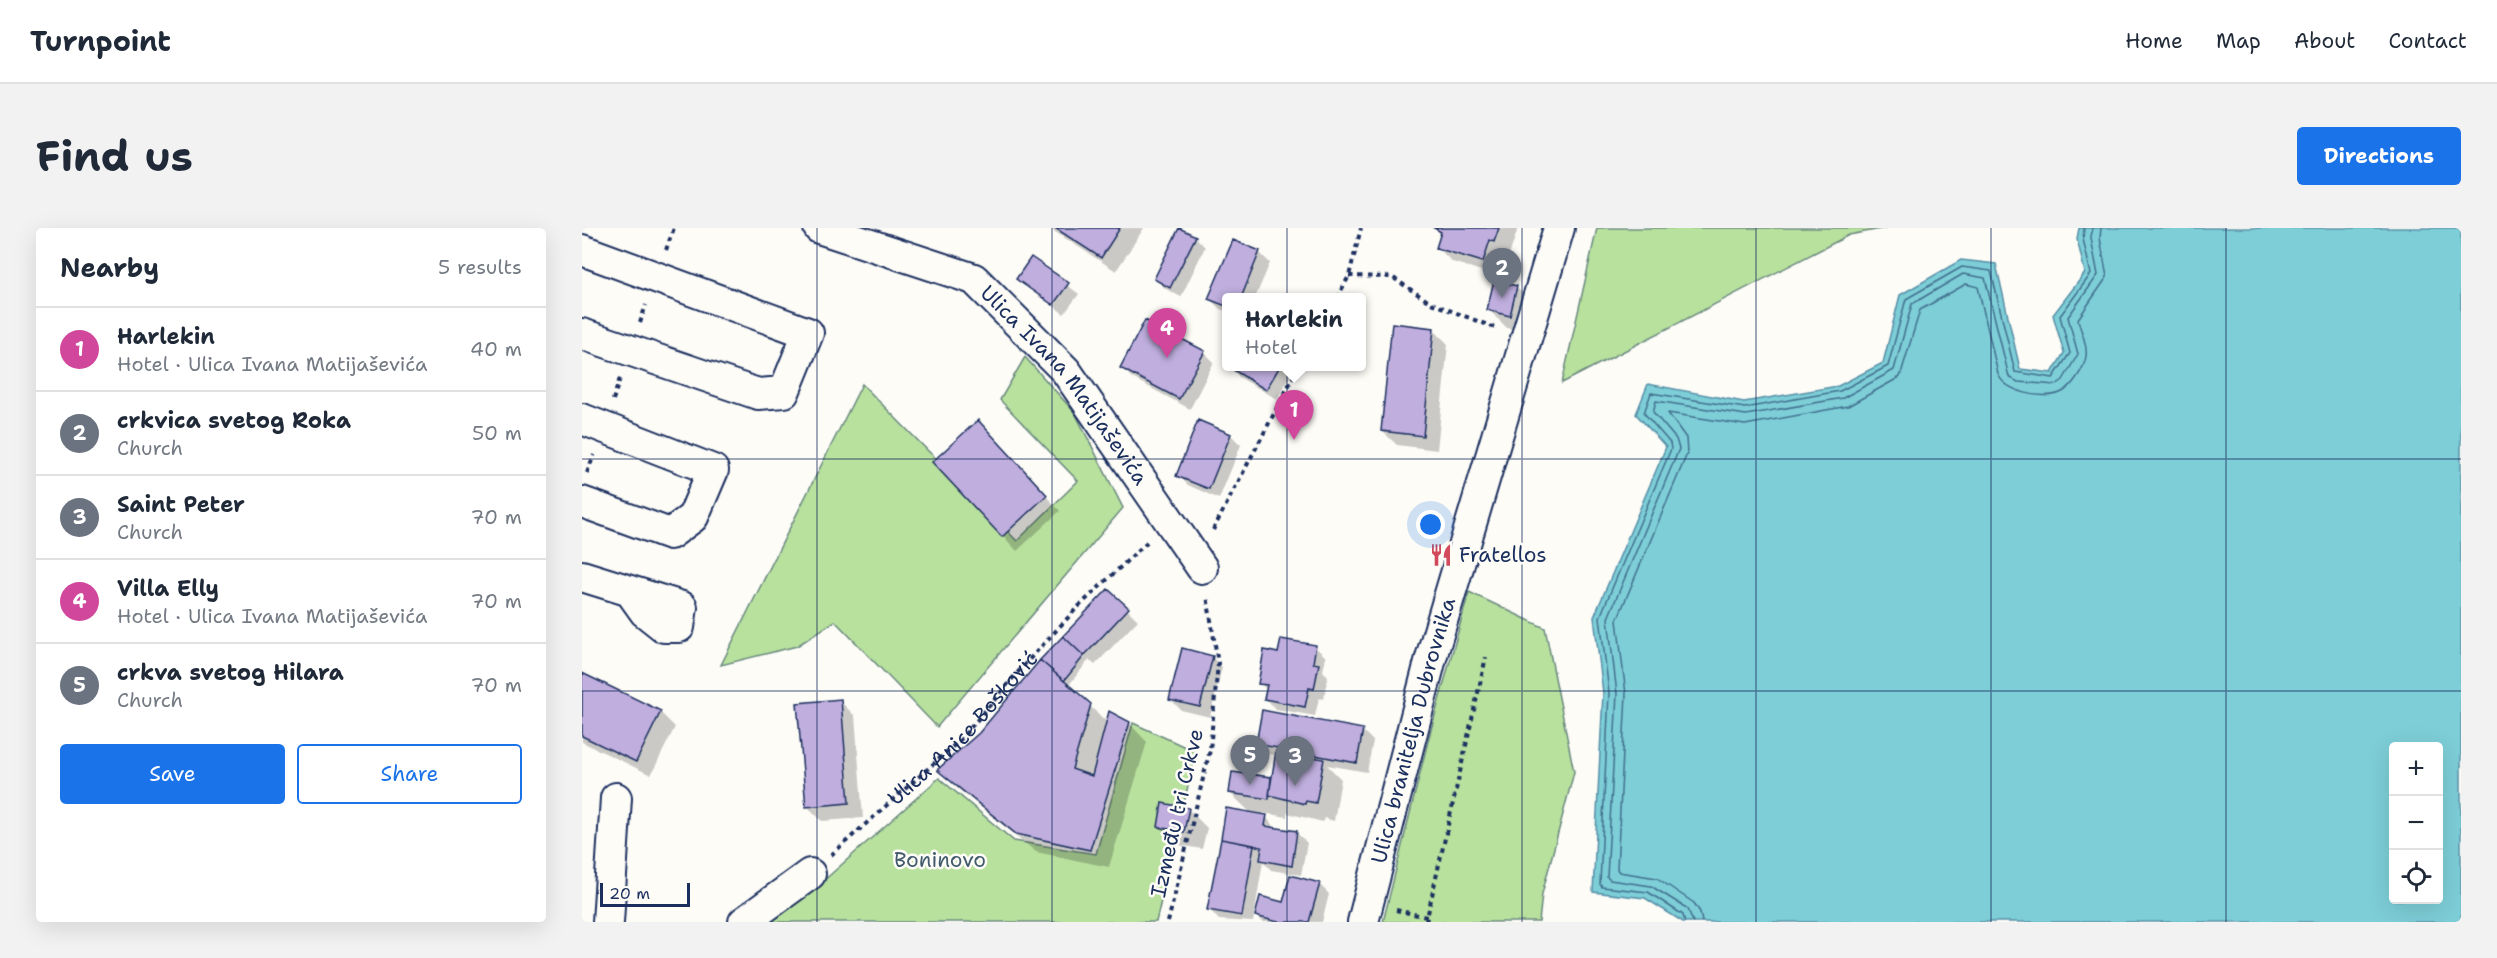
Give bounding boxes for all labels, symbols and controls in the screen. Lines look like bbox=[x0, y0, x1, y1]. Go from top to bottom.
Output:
text: Turnpoint bbox=[30, 22, 171, 60]
text: Home bbox=[2125, 27, 2183, 55]
text: Map bbox=[2216, 27, 2261, 55]
text: About bbox=[2294, 27, 2355, 55]
text: Contact bbox=[2388, 27, 2467, 55]
button: Directions bbox=[2297, 127, 2461, 185]
text: Find us bbox=[36, 128, 193, 184]
pin: 2 bbox=[1482, 248, 1522, 298]
text: Nearby bbox=[60, 250, 159, 285]
text: 5 results bbox=[438, 254, 522, 280]
street label: Ulica Ivana Matijaševića bbox=[974, 279, 1154, 490]
popup bbox=[1222, 293, 1366, 371]
text: Harlekin bbox=[1245, 305, 1343, 334]
pin: 4 bbox=[1148, 308, 1186, 358]
text: Harlekin bbox=[117, 322, 215, 351]
text: Hotel bbox=[1245, 334, 1297, 360]
text: 1 bbox=[75, 336, 84, 362]
text: 40 m bbox=[470, 336, 522, 362]
text: Hotel · Ulica Ivana Matijaševića bbox=[117, 351, 427, 377]
pin: 1 bbox=[1274, 390, 1314, 440]
text: crkvica svetog Roka bbox=[117, 406, 351, 435]
text: 2 bbox=[73, 420, 87, 446]
text: 50 m bbox=[472, 420, 522, 446]
text: Church bbox=[117, 435, 183, 461]
text: Saint Peter bbox=[117, 490, 245, 519]
text: 3 bbox=[73, 504, 87, 530]
text: 70 m bbox=[470, 504, 522, 530]
your location bbox=[1416, 510, 1445, 539]
text: Church bbox=[117, 519, 183, 545]
place label: Fratellos bbox=[1459, 541, 1547, 569]
restaurant icon: Fratellos bbox=[1428, 542, 1454, 568]
text: Villa Elly bbox=[117, 574, 219, 603]
text: 4 bbox=[73, 588, 87, 614]
text: 70 m bbox=[470, 588, 522, 614]
street label: Ulica branitelja Dubrovnika bbox=[1365, 594, 1462, 866]
text: Hotel · Ulica Ivana Matijaševića bbox=[117, 603, 427, 629]
street label: Ulica Anice Bošković bbox=[882, 645, 1044, 812]
text: crkva svetog Hilara bbox=[117, 658, 344, 687]
text: 5 bbox=[73, 672, 86, 698]
text: 70 m bbox=[470, 672, 522, 698]
text: Church bbox=[117, 687, 183, 713]
street label: Između tri Crkve bbox=[1144, 726, 1210, 900]
pin: 5 bbox=[1230, 736, 1270, 785]
pin: 3 bbox=[1276, 736, 1314, 786]
map controls bbox=[2389, 742, 2443, 904]
button: + bbox=[2389, 742, 2443, 796]
button: Save bbox=[60, 744, 285, 804]
button: Share bbox=[297, 744, 522, 804]
button: − bbox=[2389, 796, 2443, 850]
park label: Boninovo bbox=[894, 846, 986, 874]
button: locate bbox=[2389, 850, 2443, 904]
scale bar bbox=[600, 880, 690, 908]
text: 20 m bbox=[609, 883, 650, 904]

